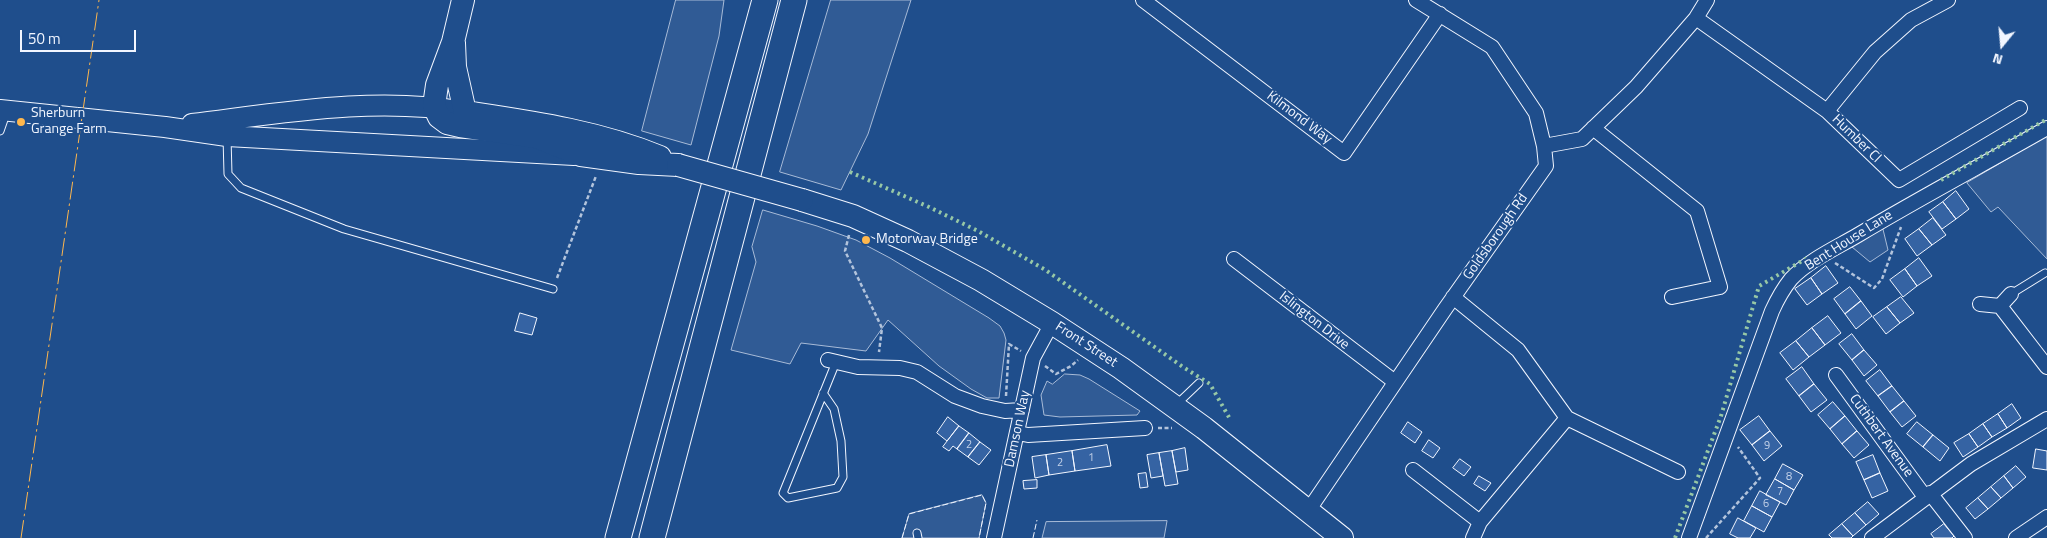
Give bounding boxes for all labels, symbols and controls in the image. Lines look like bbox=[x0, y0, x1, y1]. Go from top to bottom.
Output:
scale bar bbox=[22, 20, 139, 52]
north arrow bbox=[1977, 20, 2027, 70]
text: 50 m bbox=[28, 27, 61, 50]
text: N bbox=[1990, 48, 2005, 71]
street label: Kilmond Way bbox=[1263, 88, 1335, 148]
place label: Sherburn Grange Farm bbox=[31, 106, 107, 138]
street label: Humber Cl bbox=[1828, 111, 1884, 167]
marker: Sherburn Grange Farm bbox=[15, 116, 27, 128]
street label: Goldsborough Rd bbox=[1460, 191, 1532, 283]
street label: Bent House Lane bbox=[1802, 207, 1896, 275]
place label: Motorway Bridge bbox=[876, 232, 978, 248]
marker: Motorway Bridge bbox=[860, 234, 872, 246]
street label: Islington Drive bbox=[1276, 288, 1352, 354]
street label: Front Street bbox=[1052, 319, 1120, 371]
street label: Damson Way bbox=[1002, 389, 1034, 469]
street label: Cuthbert Avenue bbox=[1845, 391, 1917, 481]
house number: 2 bbox=[966, 438, 972, 452]
house number: 9 bbox=[1764, 439, 1770, 453]
house number: 1 bbox=[1088, 451, 1094, 465]
house number: 2 bbox=[1057, 456, 1063, 470]
house number: 8 bbox=[1786, 470, 1792, 484]
house number: 7 bbox=[1777, 485, 1783, 499]
house number: 6 bbox=[1763, 497, 1769, 511]

